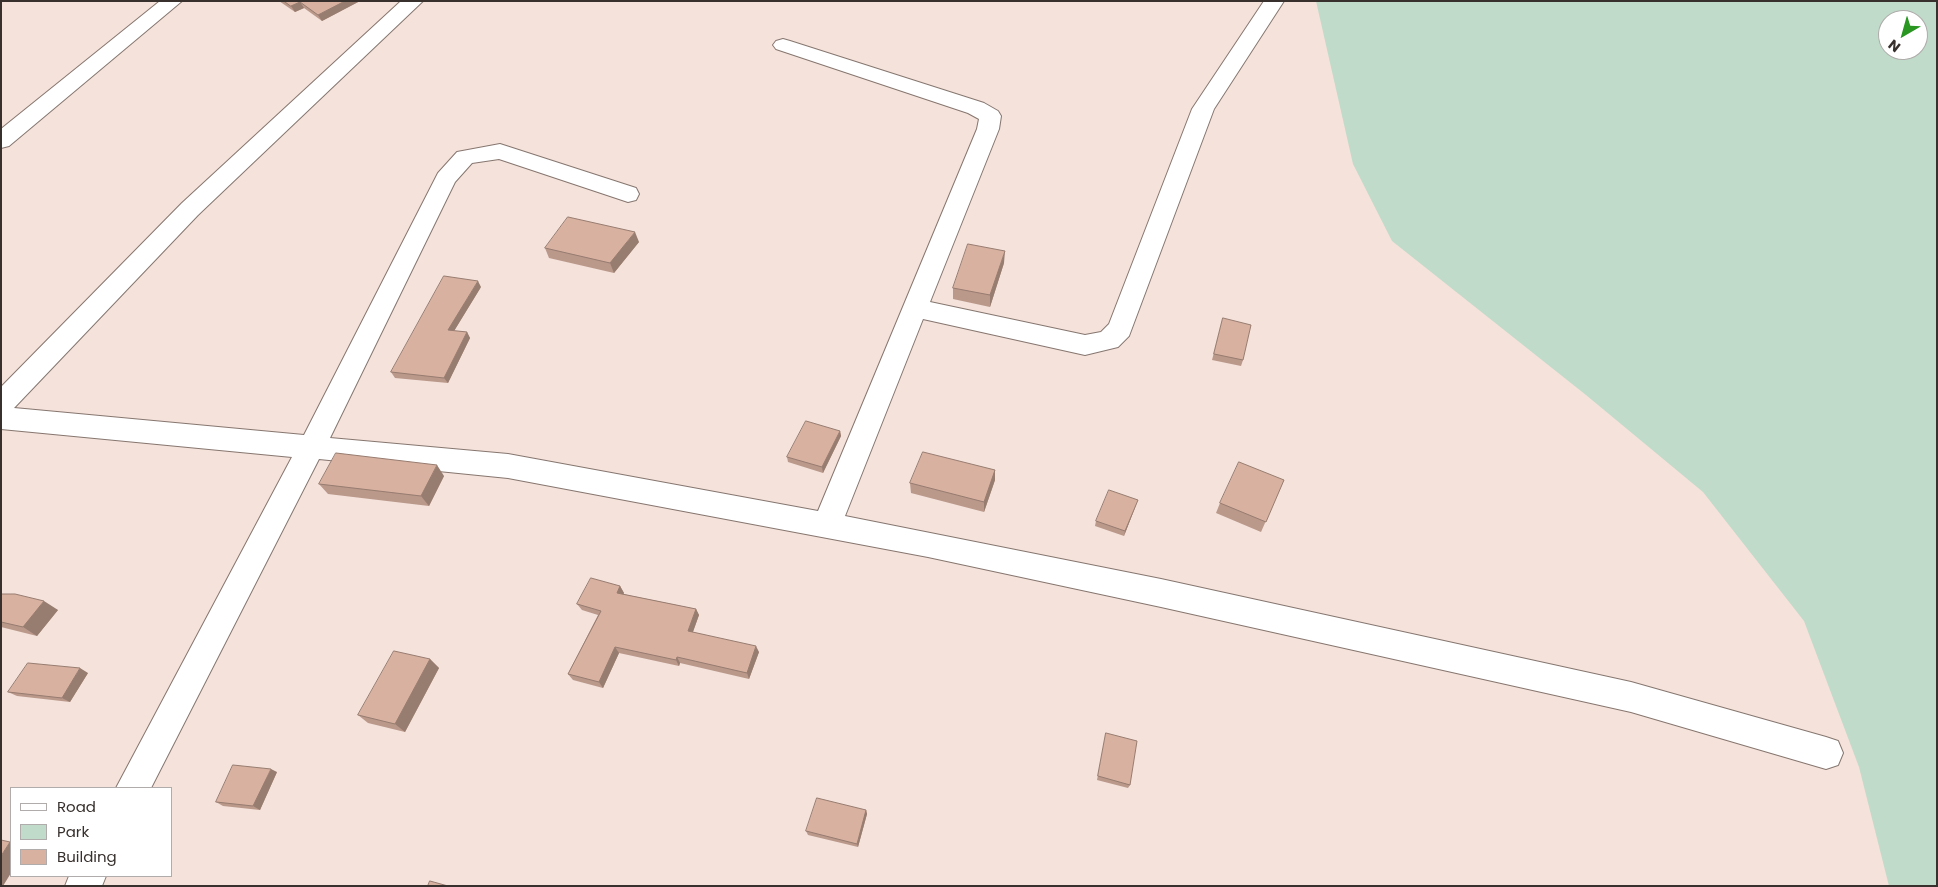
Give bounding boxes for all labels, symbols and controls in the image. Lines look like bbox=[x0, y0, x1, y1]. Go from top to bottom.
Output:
north arrow bbox=[1878, 10, 1928, 60]
text: N bbox=[1884, 35, 1905, 57]
legend bbox=[10, 787, 172, 877]
text: Road bbox=[57, 796, 96, 817]
text: Park bbox=[57, 821, 89, 842]
text: Building bbox=[57, 846, 117, 867]

